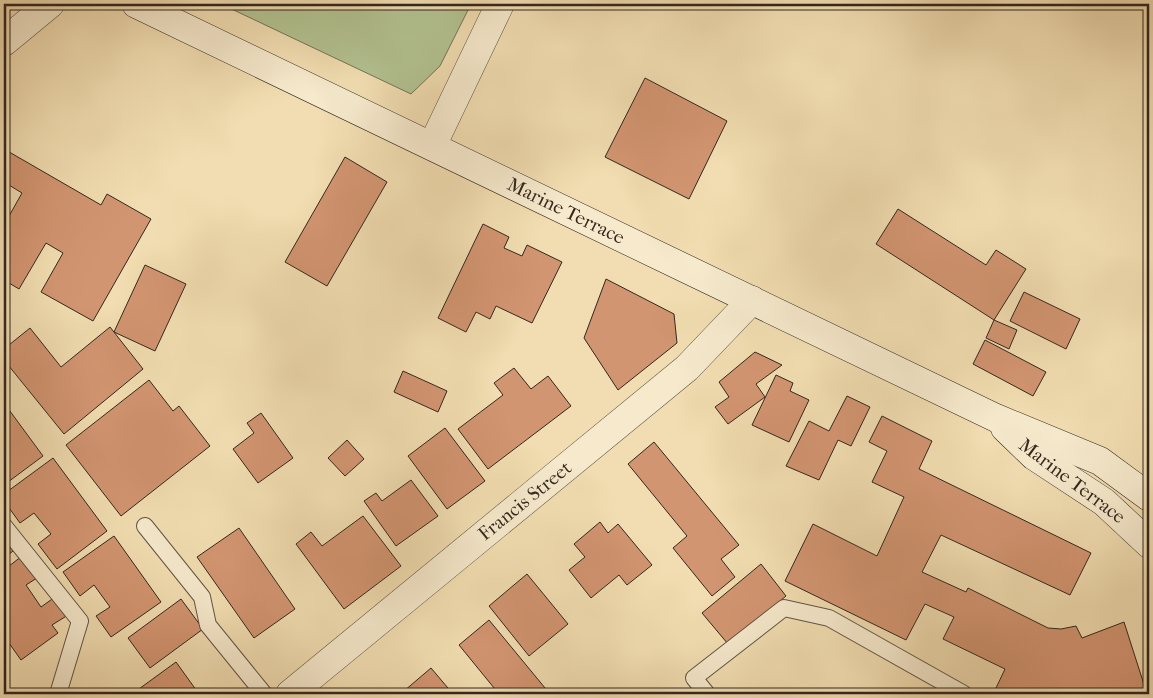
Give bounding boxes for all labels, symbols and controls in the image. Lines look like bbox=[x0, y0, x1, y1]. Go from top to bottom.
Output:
street label: Marine Terrace bbox=[504, 173, 628, 249]
street label: Marine Terrace bbox=[1014, 434, 1130, 528]
street label: Francis Street bbox=[474, 457, 576, 545]

